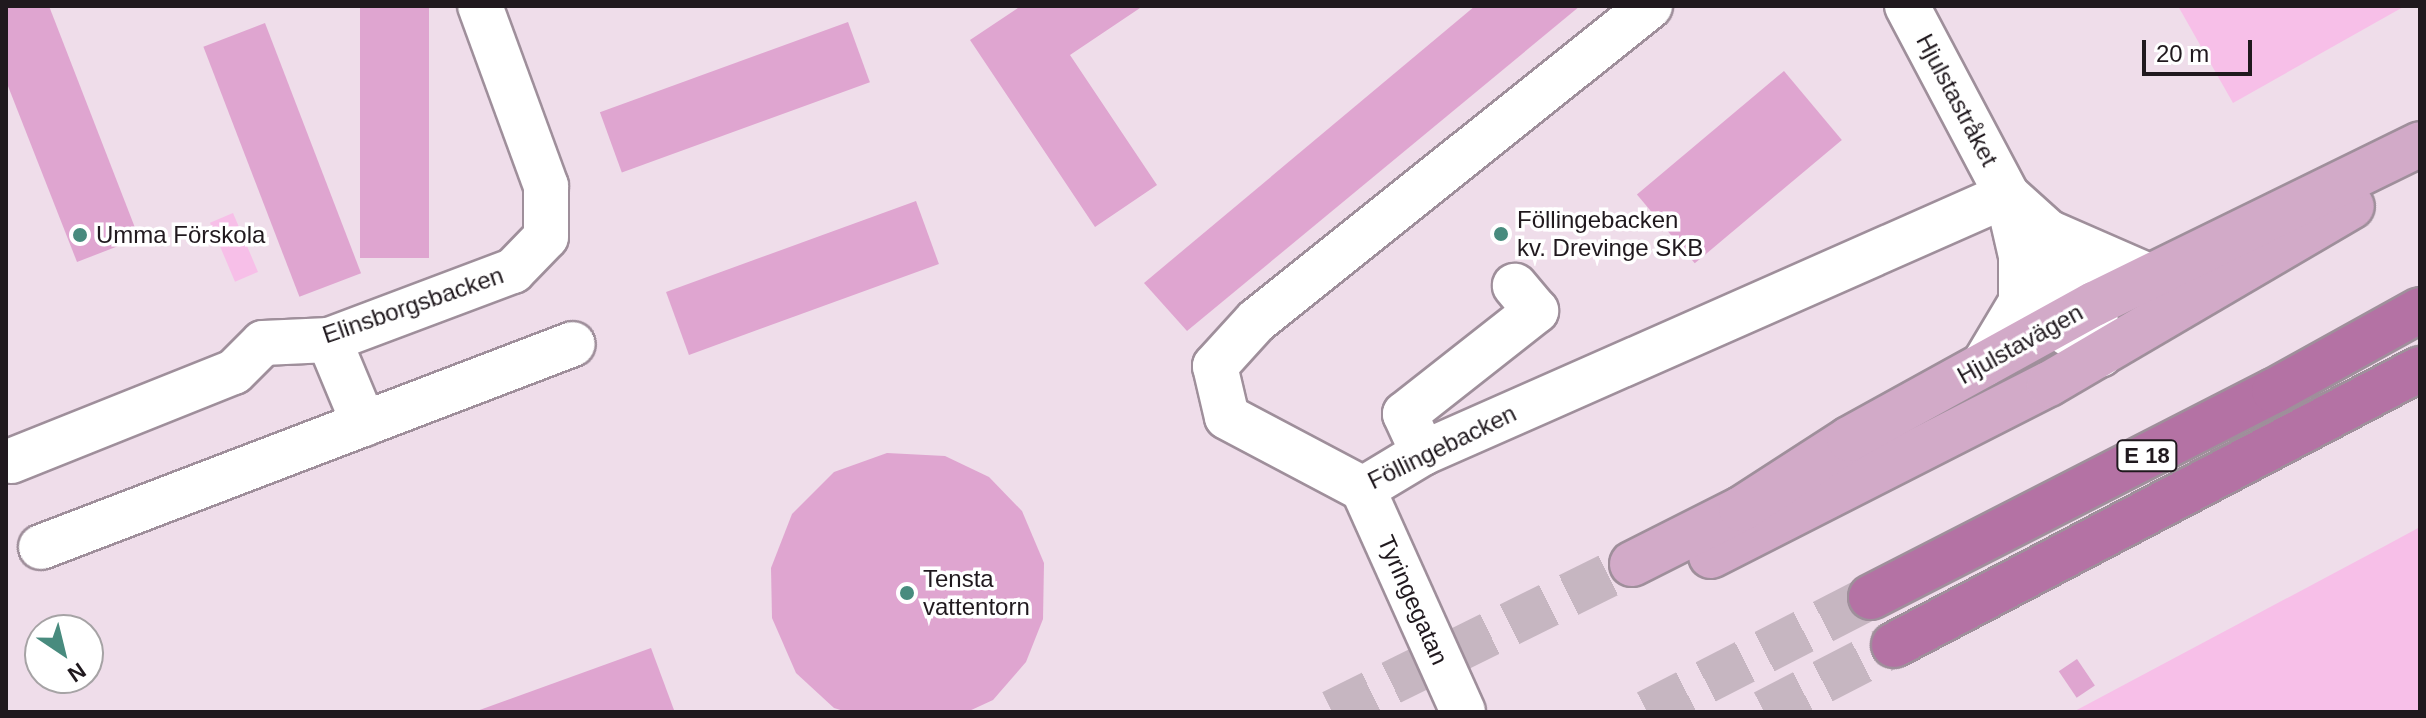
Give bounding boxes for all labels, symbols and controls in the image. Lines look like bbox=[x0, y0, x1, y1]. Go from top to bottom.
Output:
scale bar bbox=[2146, 24, 2256, 74]
street label: Hjulstastråket bbox=[1910, 29, 2004, 171]
text: 20 m bbox=[2156, 40, 2209, 67]
place label: Föllingebacken kv. Drevinge SKB bbox=[1517, 206, 1703, 262]
place label: Umma Förskola bbox=[96, 221, 265, 249]
marker: Föllingebacken kv. Drevinge SKB bbox=[1492, 225, 1510, 243]
marker: Umma Förskola bbox=[71, 226, 89, 244]
street label: Elinsborgsbacken bbox=[319, 261, 507, 349]
street label: Hjulstavägen bbox=[1952, 298, 2088, 390]
street label: Föllingebacken bbox=[1363, 399, 1521, 495]
road number: E 18 bbox=[2115, 438, 2179, 474]
street label: Tyringegatan bbox=[1372, 531, 1454, 669]
place label: Tensta vattentorn bbox=[923, 565, 1030, 621]
marker: Tensta vattentorn bbox=[898, 584, 916, 602]
north arrow bbox=[24, 614, 104, 694]
text: N bbox=[63, 658, 91, 687]

